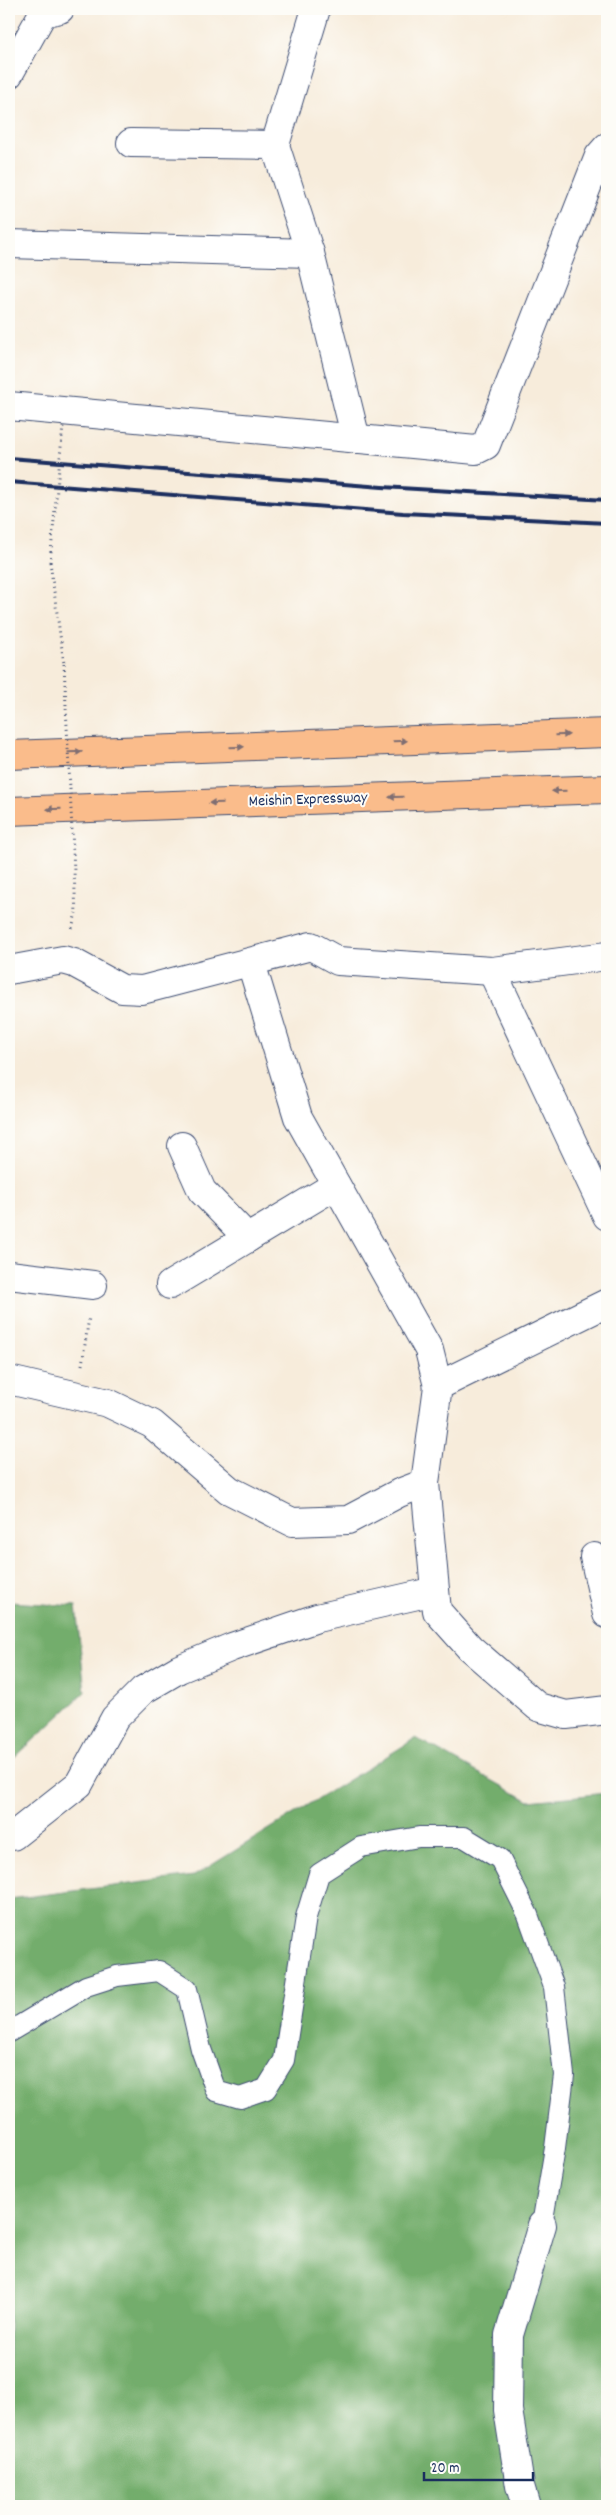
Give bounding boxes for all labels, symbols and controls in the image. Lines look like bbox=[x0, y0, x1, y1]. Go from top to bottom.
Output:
one-way arrow bbox=[554, 730, 570, 738]
one-way arrow bbox=[392, 736, 408, 744]
one-way arrow bbox=[230, 742, 246, 750]
one-way arrow bbox=[67, 748, 83, 756]
street label: Meishin Expressway bbox=[248, 786, 368, 814]
one-way arrow bbox=[550, 787, 566, 795]
one-way arrow bbox=[388, 793, 404, 801]
one-way arrow bbox=[208, 800, 224, 808]
one-way arrow bbox=[46, 806, 62, 814]
scale bar bbox=[424, 2450, 532, 2482]
text: 20 m bbox=[431, 2458, 459, 2480]

